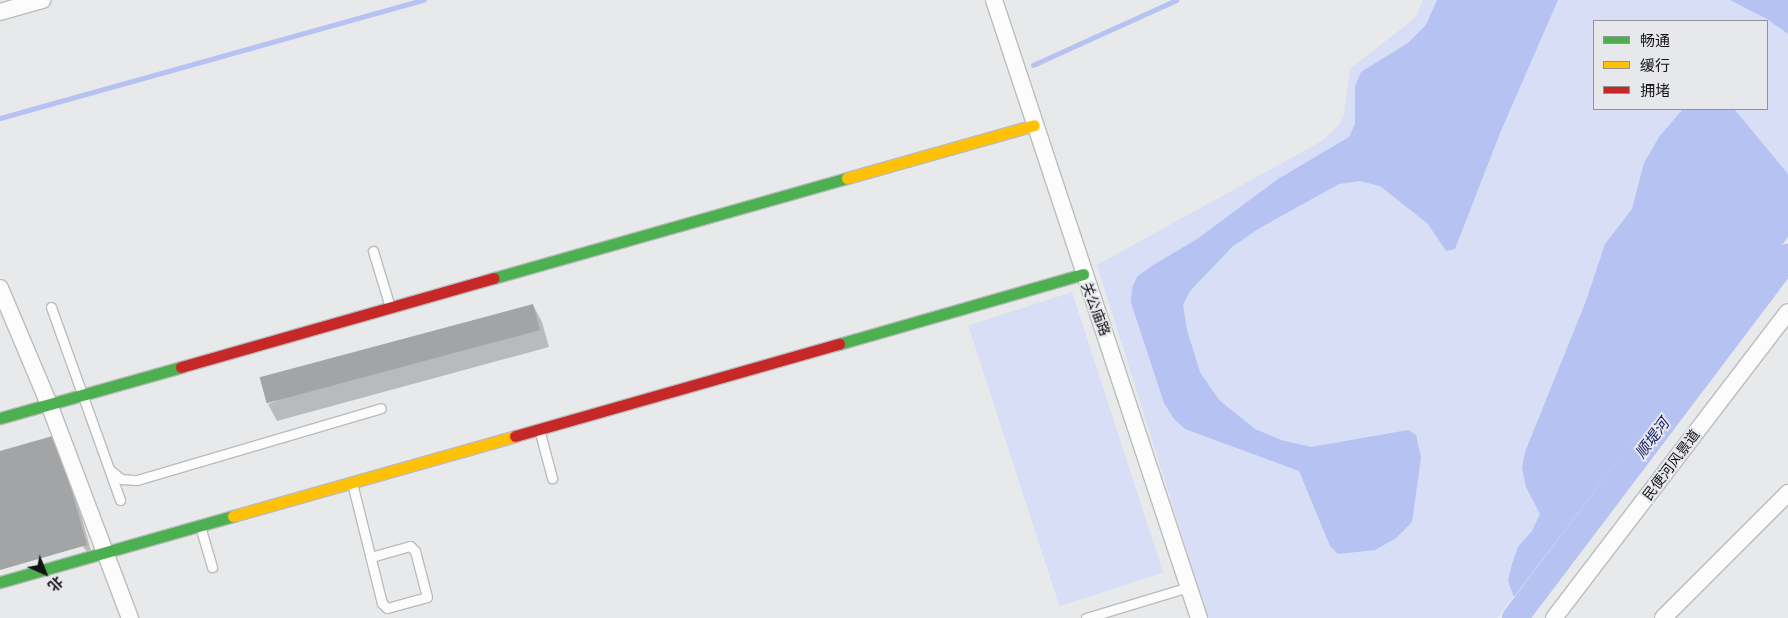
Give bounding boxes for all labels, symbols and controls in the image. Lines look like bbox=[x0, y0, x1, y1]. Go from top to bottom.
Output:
legend bbox=[1593, 20, 1768, 110]
text: 畅通 bbox=[1640, 31, 1670, 50]
text: 缓行 bbox=[1640, 56, 1670, 75]
text: 拥堵 bbox=[1640, 81, 1670, 100]
street label: 关公庙路 bbox=[1078, 280, 1114, 338]
water label: 顺堤河 bbox=[1631, 415, 1673, 461]
street label: 民便河风景道 bbox=[1639, 426, 1703, 504]
north arrow bbox=[20, 548, 70, 598]
text: 北 bbox=[44, 572, 67, 595]

